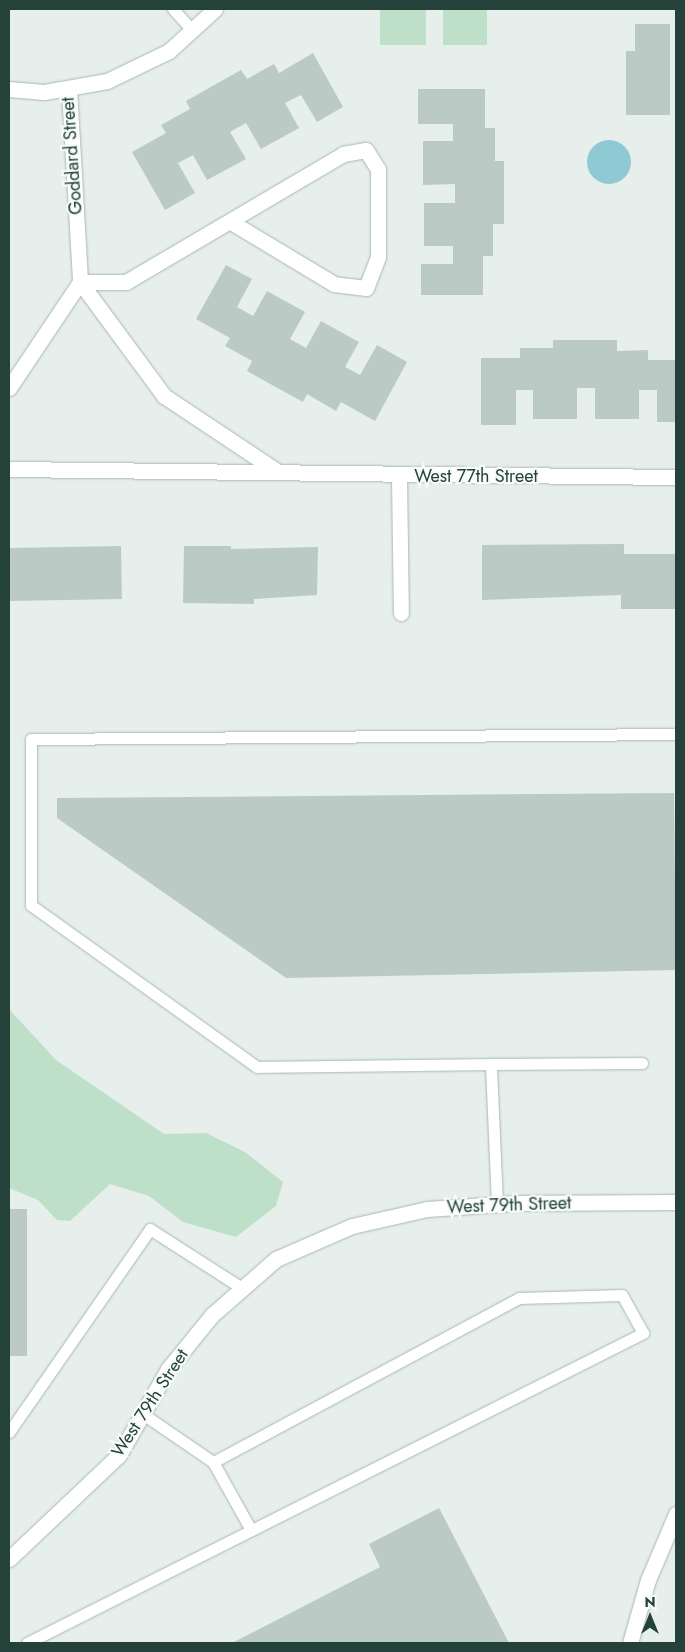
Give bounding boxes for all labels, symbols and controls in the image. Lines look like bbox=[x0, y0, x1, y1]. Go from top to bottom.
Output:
street label: Goddard Street bbox=[57, 97, 87, 215]
street label: West 77th Street bbox=[414, 465, 538, 487]
street label: West 79th Street bbox=[446, 1192, 572, 1218]
street label: West 79th Street bbox=[107, 1345, 193, 1461]
north arrow bbox=[625, 1592, 675, 1642]
text: N bbox=[644, 1592, 656, 1612]

